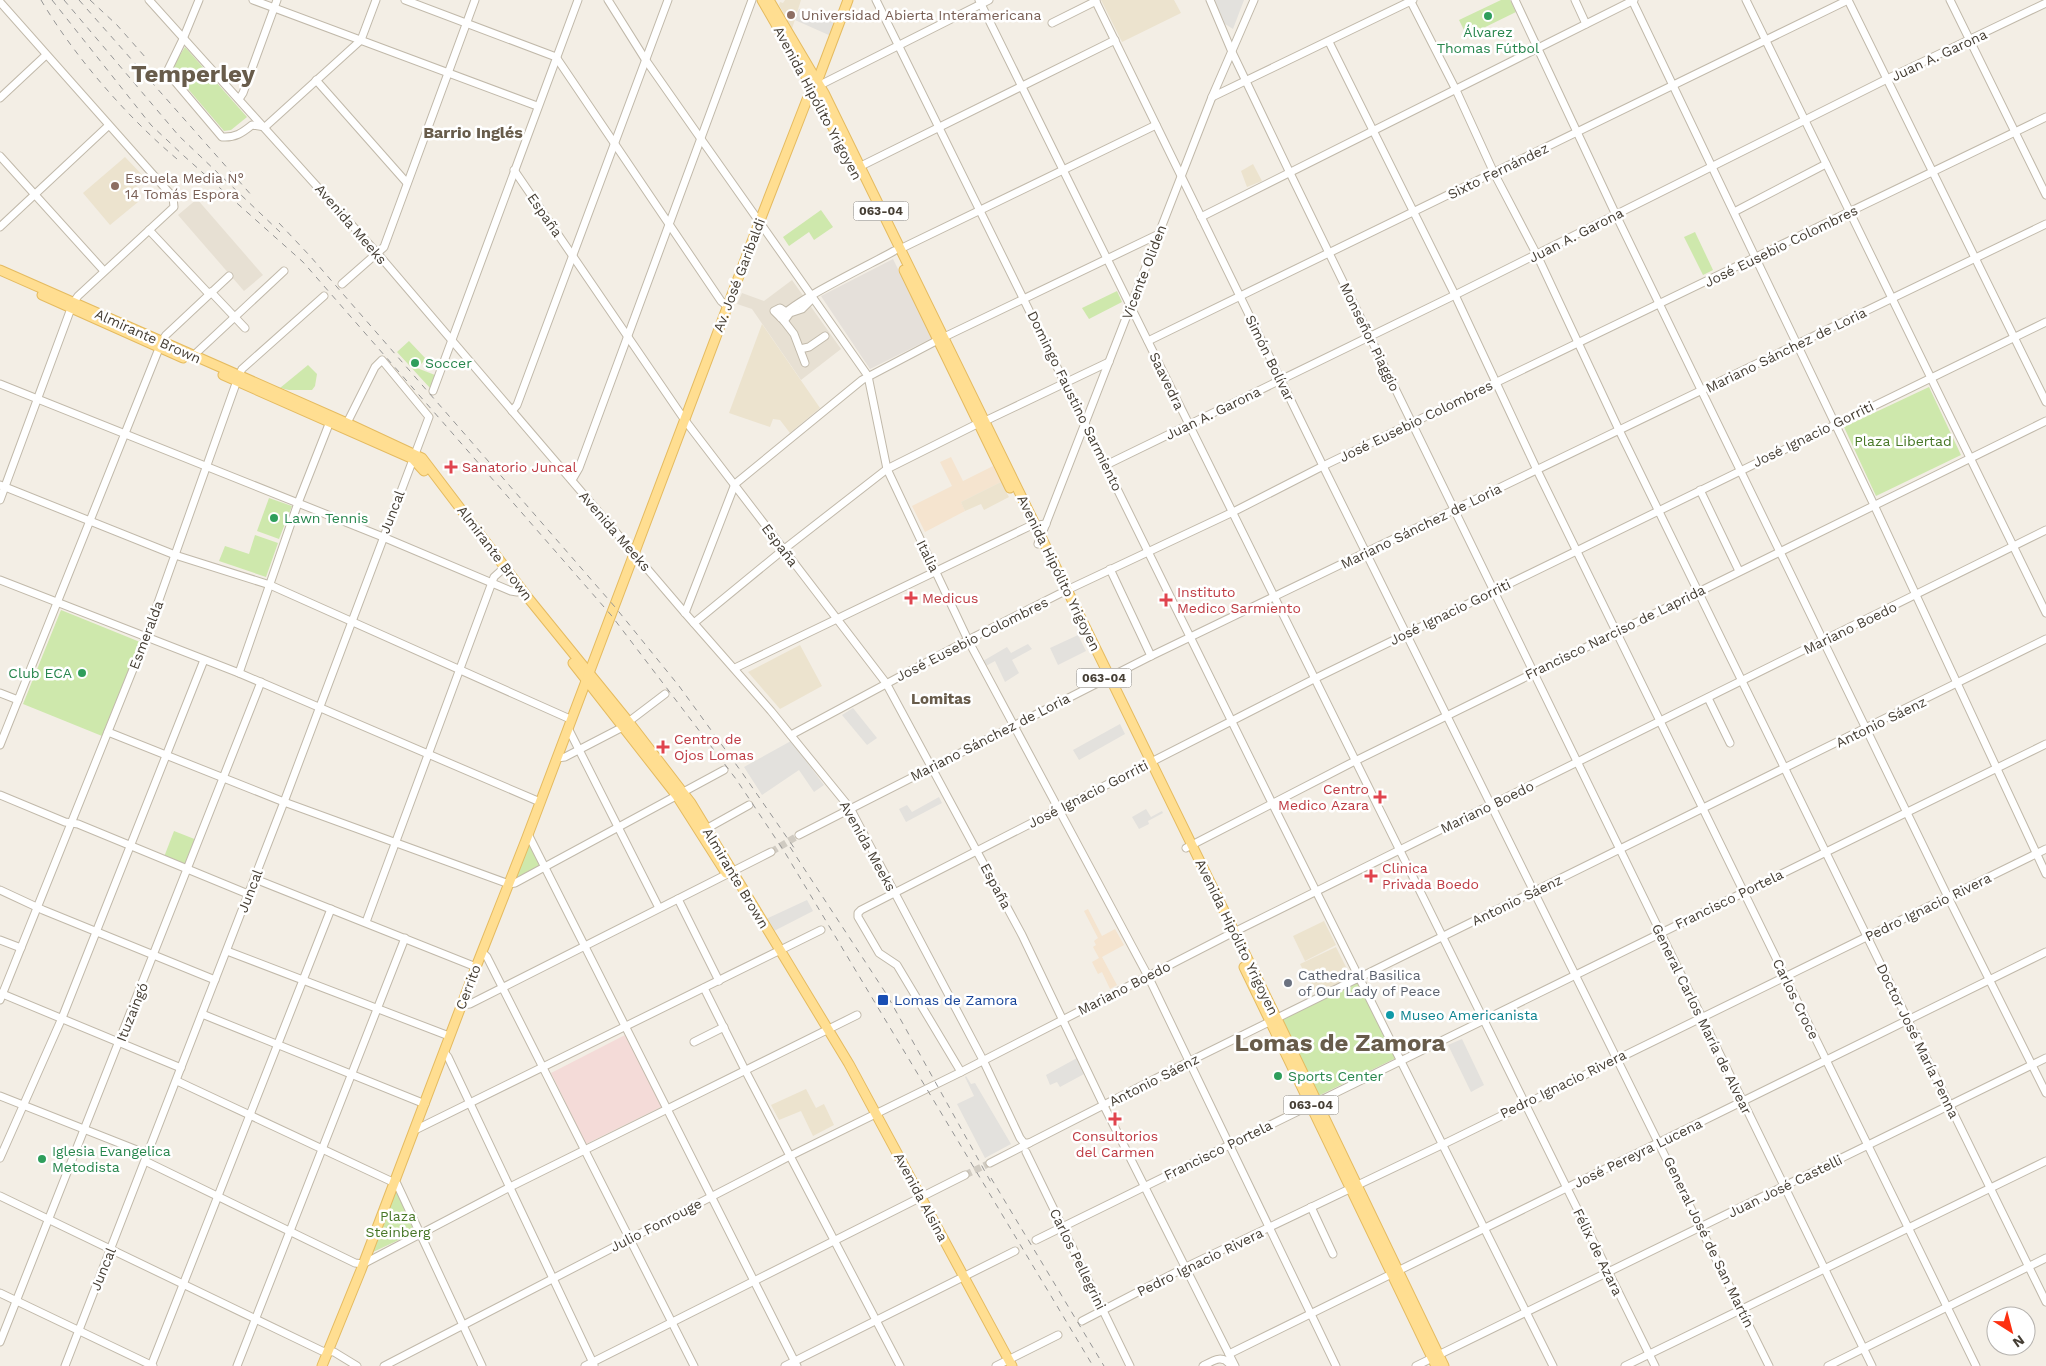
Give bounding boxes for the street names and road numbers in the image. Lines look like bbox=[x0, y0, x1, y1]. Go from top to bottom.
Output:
street label: Avenida Hipólito Yrigoyen bbox=[771, 23, 865, 183]
street label: Juan A. Garona bbox=[1889, 26, 1989, 84]
street label: Sixto Fernández bbox=[1445, 140, 1551, 202]
street label: Avenida Meeks bbox=[312, 181, 390, 267]
street label: España bbox=[524, 190, 566, 240]
road number: 063-04 bbox=[854, 202, 908, 220]
street label: José Eusebio Colombres bbox=[1702, 202, 1860, 290]
street label: Juan A. Garona bbox=[1526, 204, 1626, 266]
street label: Av. José Garibaldi bbox=[710, 216, 768, 334]
street label: Vicente Oliden bbox=[1119, 222, 1169, 322]
street label: Monseñor Piaggio bbox=[1337, 280, 1403, 394]
street label: Mariano Sánchez de Loria bbox=[1703, 304, 1869, 396]
street label: Almirante Brown bbox=[92, 305, 204, 367]
street label: Domingo Faustino Sarmiento bbox=[1024, 308, 1126, 494]
street label: Simón Bolívar bbox=[1242, 312, 1298, 404]
street label: Saavedra bbox=[1146, 350, 1188, 412]
street label: José Eusebio Colombres bbox=[1337, 377, 1495, 465]
street label: Juan A. Garona bbox=[1163, 383, 1263, 443]
street label: José Ignacio Gorriti bbox=[1750, 398, 1876, 470]
street label: Mariano Sánchez de Loria bbox=[1338, 480, 1504, 572]
street label: Juncal bbox=[376, 487, 408, 536]
street label: Avenida Meeks bbox=[576, 488, 654, 574]
street label: Avenida Hipólito Yrigoyen bbox=[1014, 492, 1104, 654]
street label: Almirante Brown bbox=[454, 502, 536, 604]
street label: España bbox=[759, 520, 801, 570]
street label: Italia bbox=[913, 537, 943, 575]
street label: José Ignacio Gorriti bbox=[1387, 576, 1513, 648]
street label: Francisco Narciso de Laprida bbox=[1522, 581, 1708, 683]
street label: José Eusebio Colombres bbox=[893, 594, 1051, 684]
street label: Esmeralda bbox=[126, 598, 166, 672]
street label: Mariano Boedo bbox=[1801, 598, 1899, 658]
road number: 063-04 bbox=[1076, 668, 1132, 688]
street label: Mariano Sánchez de Loria bbox=[908, 690, 1072, 784]
street label: Antonio Sáenz bbox=[1833, 693, 1929, 751]
street label: José Ignacio Gorriti bbox=[1025, 757, 1151, 831]
street label: Mariano Boedo bbox=[1438, 777, 1536, 837]
street label: Avenida Meeks bbox=[837, 798, 899, 894]
street label: Almirante Brown bbox=[700, 825, 772, 931]
street label: Avenida Hipólito Yrigoyen bbox=[1192, 856, 1282, 1018]
street label: España bbox=[977, 860, 1015, 912]
street label: Juncal bbox=[234, 866, 266, 915]
street label: Francisco Portela bbox=[1672, 866, 1786, 932]
street label: Pedro Ignacio Rivera bbox=[1862, 869, 1994, 945]
street label: Antonio Sáenz bbox=[1469, 871, 1565, 929]
street label: General Carlos María de Alvear bbox=[1649, 921, 1755, 1117]
street label: Carlos Croce bbox=[1770, 956, 1822, 1042]
street label: Mariano Boedo bbox=[1075, 958, 1173, 1018]
street label: Doctor José María Penna bbox=[1873, 961, 1963, 1121]
street label: Cerrito bbox=[452, 962, 484, 1012]
street label: Ituzaingó bbox=[113, 980, 151, 1044]
street label: Pedro Ignacio Rivera bbox=[1497, 1046, 1629, 1122]
street label: Antonio Sáenz bbox=[1106, 1050, 1202, 1110]
road number: 063-04 bbox=[1284, 1096, 1338, 1114]
street label: José Pereyra Lucena bbox=[1571, 1115, 1705, 1191]
street label: Francisco Portela bbox=[1161, 1117, 1275, 1183]
street label: Avenida Alsina bbox=[891, 1150, 951, 1244]
street label: Juan José Castelli bbox=[1725, 1151, 1845, 1221]
street label: General José de San Martín bbox=[1661, 1154, 1757, 1330]
street label: Julio Fonrouge bbox=[608, 1195, 704, 1255]
street label: Carlos Pellegrini bbox=[1047, 1206, 1109, 1312]
street label: Félix de Azara bbox=[1570, 1206, 1626, 1298]
street label: Pedro Ignacio Rivera bbox=[1134, 1224, 1266, 1300]
street label: Juncal bbox=[87, 1244, 119, 1293]

